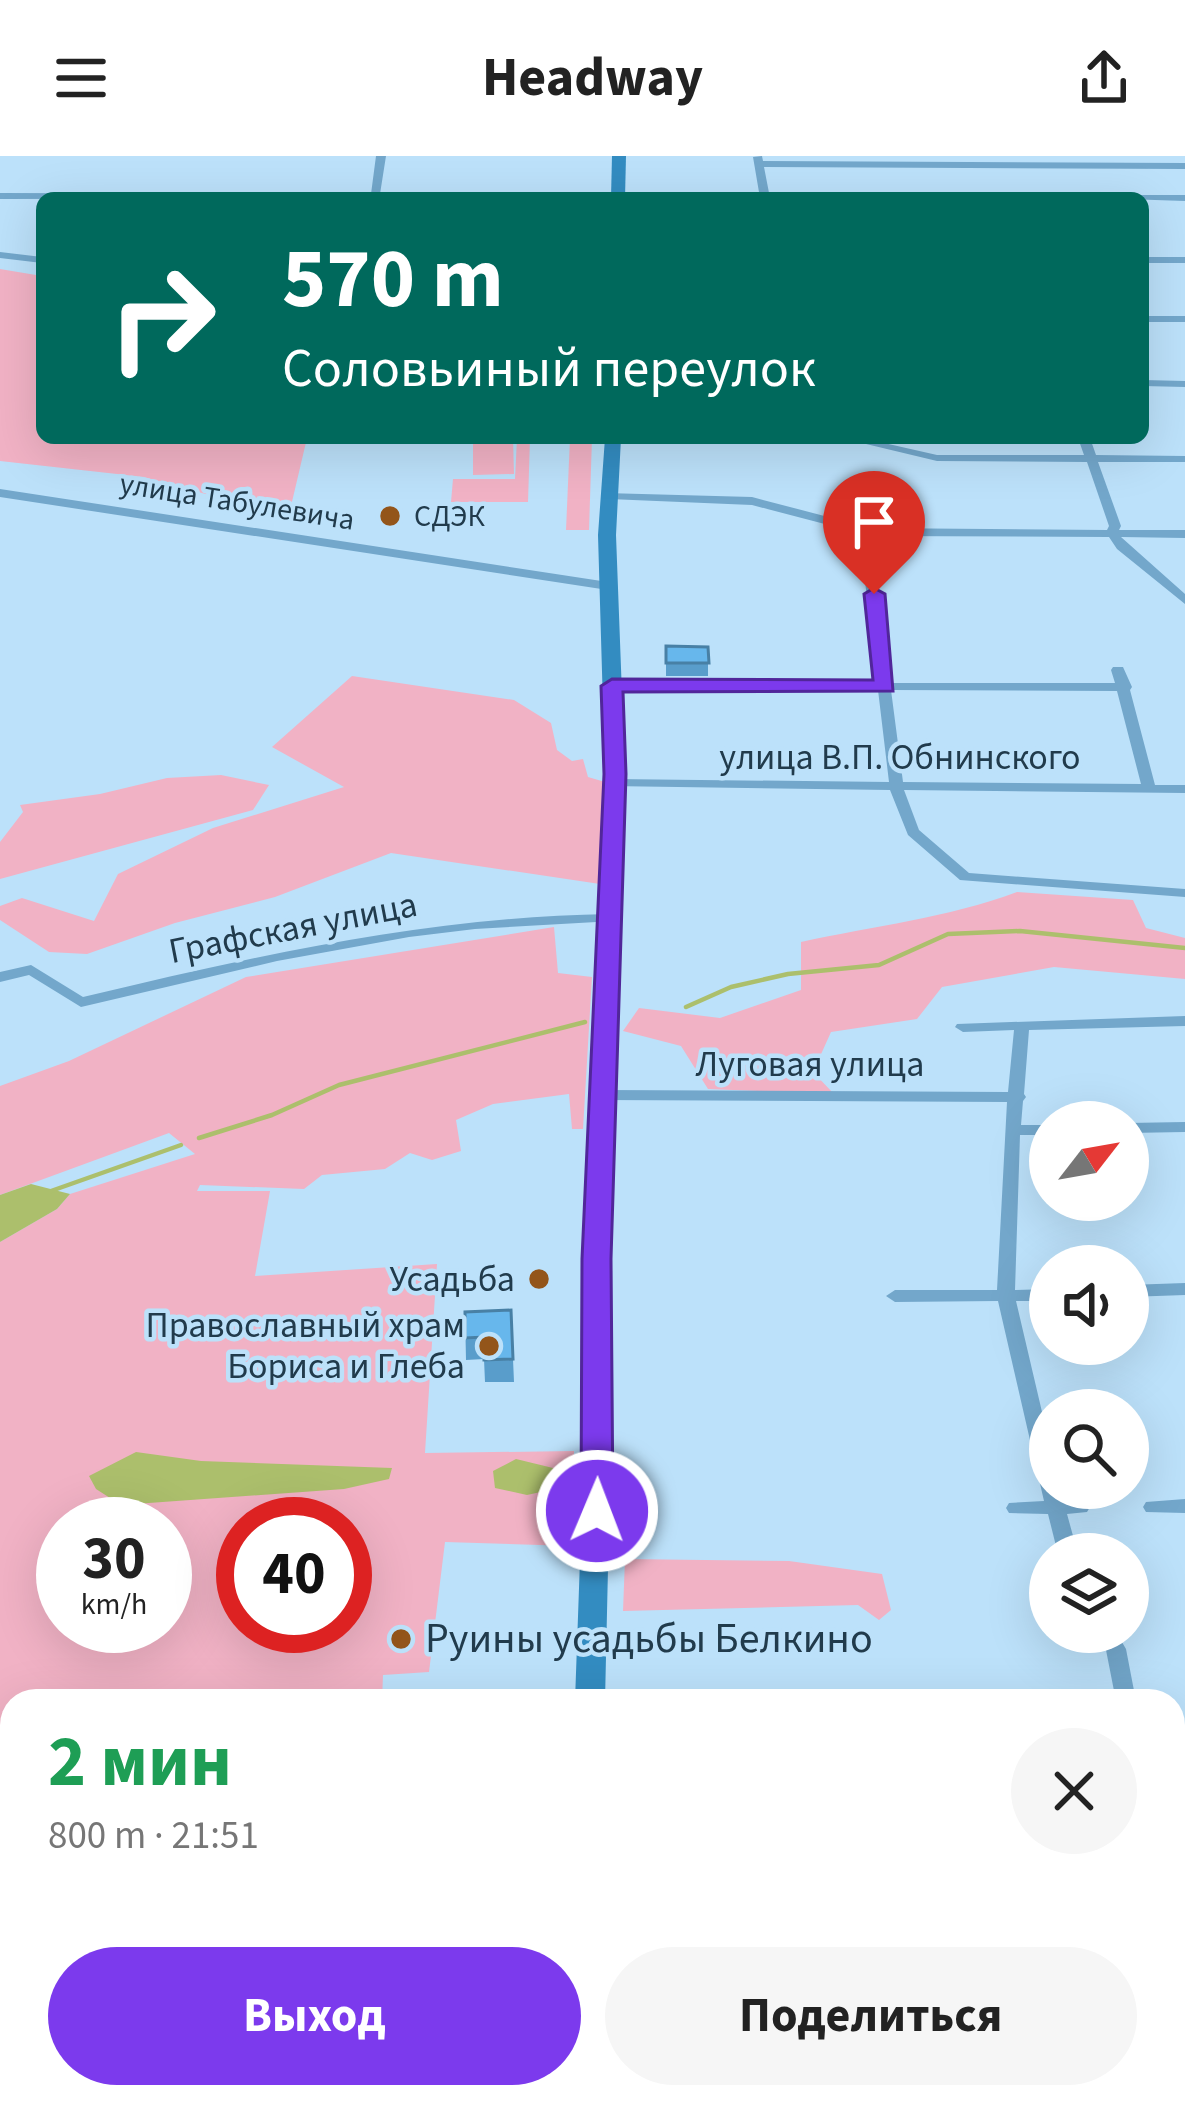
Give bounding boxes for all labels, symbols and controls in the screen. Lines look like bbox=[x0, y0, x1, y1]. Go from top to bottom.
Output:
text: Headway bbox=[482, 40, 703, 117]
icon: menu bbox=[48, 45, 114, 111]
icon: share bbox=[1071, 45, 1137, 111]
text: 570 m bbox=[282, 220, 504, 340]
icon: right bbox=[84, 240, 240, 396]
text: Соловьиный переулок bbox=[282, 331, 816, 408]
street label: улица Табулевича bbox=[117, 462, 357, 542]
pin bbox=[823, 471, 925, 594]
icon: arrive bbox=[841, 489, 907, 555]
place label: СДЭК bbox=[414, 495, 485, 538]
marker: СДЭК bbox=[377, 503, 403, 529]
street label: улица В.П. Обнинского bbox=[719, 732, 1081, 783]
street label: Графская улица bbox=[164, 879, 422, 977]
street label: Луговая улица bbox=[696, 1039, 924, 1090]
north arrow bbox=[1029, 1101, 1149, 1221]
map controls bbox=[1029, 1101, 1149, 1653]
button: sound bbox=[1029, 1245, 1149, 1365]
place label: Усадьба bbox=[390, 1254, 515, 1305]
marker: Усадьба bbox=[526, 1266, 552, 1292]
place label: Православный храм Бориса и Глеба bbox=[145, 1300, 465, 1392]
marker: Православный храм Бориса и Глеба bbox=[476, 1333, 502, 1359]
button: search bbox=[1029, 1389, 1149, 1509]
position arrow bbox=[534, 1448, 660, 1574]
speed limit sign: 40 bbox=[216, 1497, 372, 1653]
text: 30 bbox=[82, 1517, 146, 1602]
button: layers bbox=[1029, 1533, 1149, 1653]
text: km/h bbox=[81, 1583, 147, 1626]
place label: Руины усадьбы Белкино bbox=[425, 1609, 873, 1669]
marker: Руины усадьбы Белкино bbox=[388, 1626, 414, 1652]
text: 2 мин bbox=[48, 1711, 232, 1814]
button: close bbox=[1011, 1728, 1137, 1854]
text: 800 m · 21:51 bbox=[48, 1808, 259, 1864]
button: Выход bbox=[48, 1947, 581, 2085]
button: Поделиться bbox=[605, 1947, 1137, 2085]

